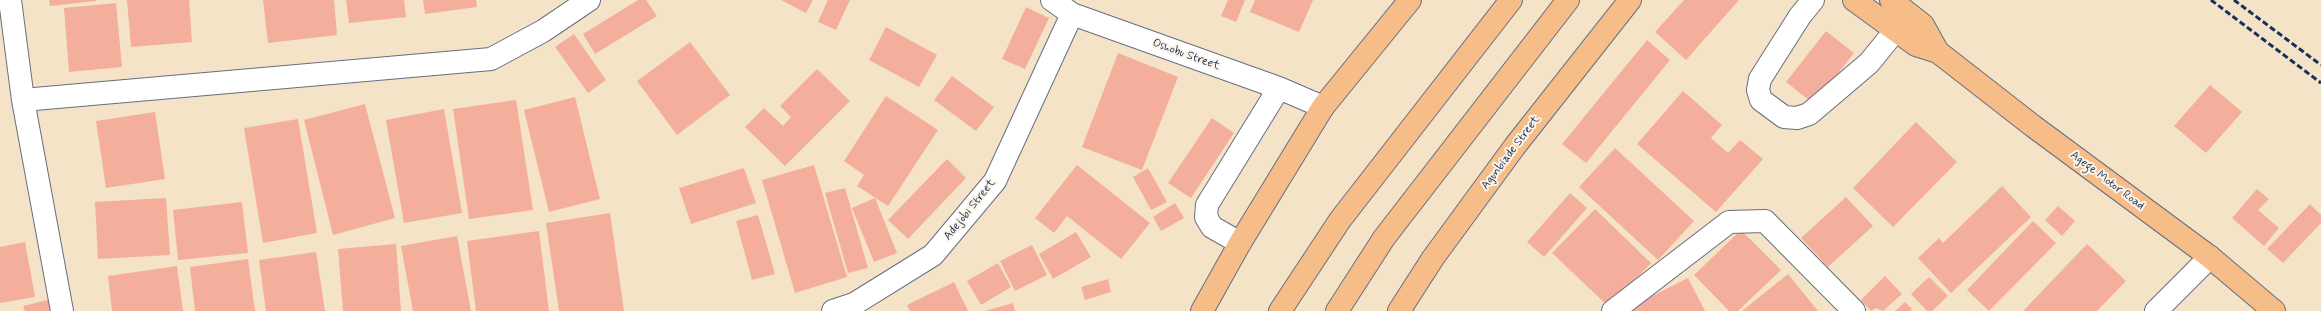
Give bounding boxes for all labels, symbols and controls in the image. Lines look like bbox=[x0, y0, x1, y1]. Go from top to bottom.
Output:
street label: Oshobu Street bbox=[1150, 36, 1222, 74]
street label: Agunbiade Street bbox=[1479, 113, 1543, 193]
street label: Agege Motor Road bbox=[2067, 148, 2147, 214]
street label: Adejobi Street bbox=[941, 176, 999, 244]

